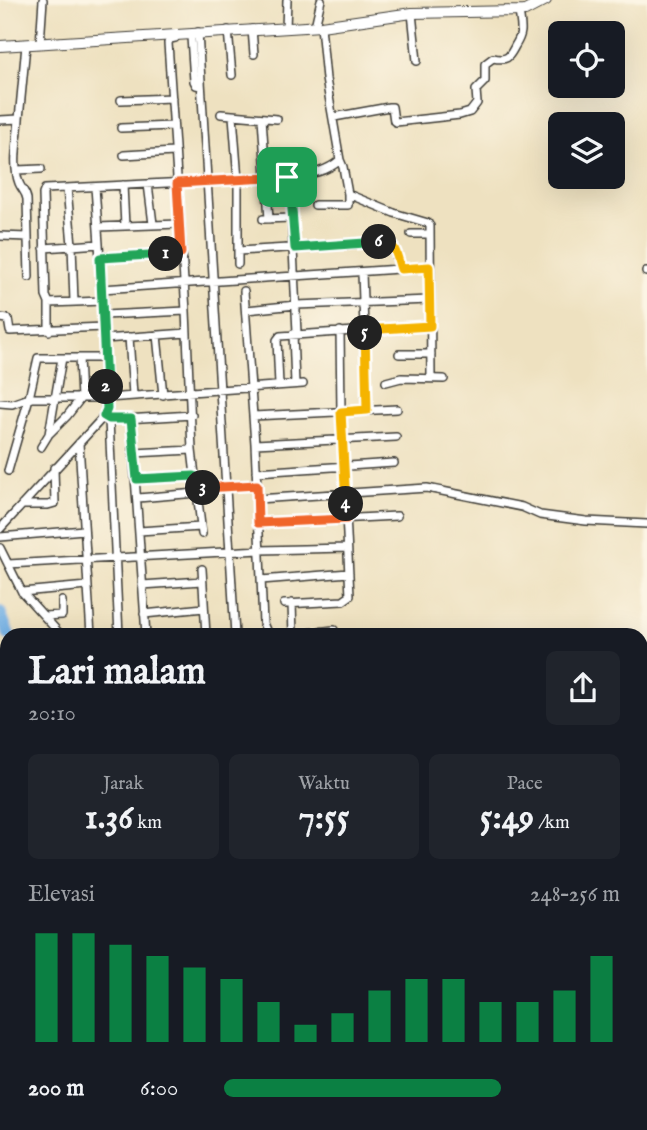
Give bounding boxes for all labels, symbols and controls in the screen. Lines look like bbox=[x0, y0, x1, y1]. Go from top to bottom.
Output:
map controls bbox=[548, 21, 625, 189]
button: locate bbox=[548, 21, 625, 98]
button: layers bbox=[548, 112, 625, 189]
pin bbox=[257, 147, 317, 207]
icon: arrive bbox=[268, 158, 306, 196]
pin: 6 bbox=[362, 224, 396, 260]
text: 6 bbox=[374, 229, 383, 253]
pin: 1 bbox=[148, 236, 184, 272]
text: 1 bbox=[162, 241, 169, 265]
pin: 5 bbox=[348, 316, 382, 350]
text: 5 bbox=[361, 320, 368, 344]
pin: 2 bbox=[88, 370, 124, 404]
text: 2 bbox=[101, 374, 110, 398]
pin: 3 bbox=[186, 470, 220, 505]
text: 3 bbox=[199, 475, 206, 499]
pin: 4 bbox=[328, 486, 364, 522]
text: 4 bbox=[341, 491, 350, 515]
text: Lari malam bbox=[28, 649, 206, 697]
button: share bbox=[546, 651, 620, 725]
text: 20:10 bbox=[28, 699, 76, 728]
text: Jarak bbox=[103, 772, 144, 796]
text: Waktu bbox=[298, 772, 350, 796]
text: Pace bbox=[507, 772, 543, 796]
text: 1.36 bbox=[85, 796, 133, 841]
text: 7:55 bbox=[299, 796, 349, 841]
text: 5:49 bbox=[480, 796, 534, 841]
text: km bbox=[133, 811, 162, 835]
text: /km bbox=[534, 811, 570, 835]
text: Elevasi bbox=[28, 880, 95, 909]
text: 248–256 m bbox=[530, 880, 620, 909]
text: 200 m bbox=[28, 1074, 84, 1103]
text: 6:00 bbox=[140, 1074, 178, 1103]

